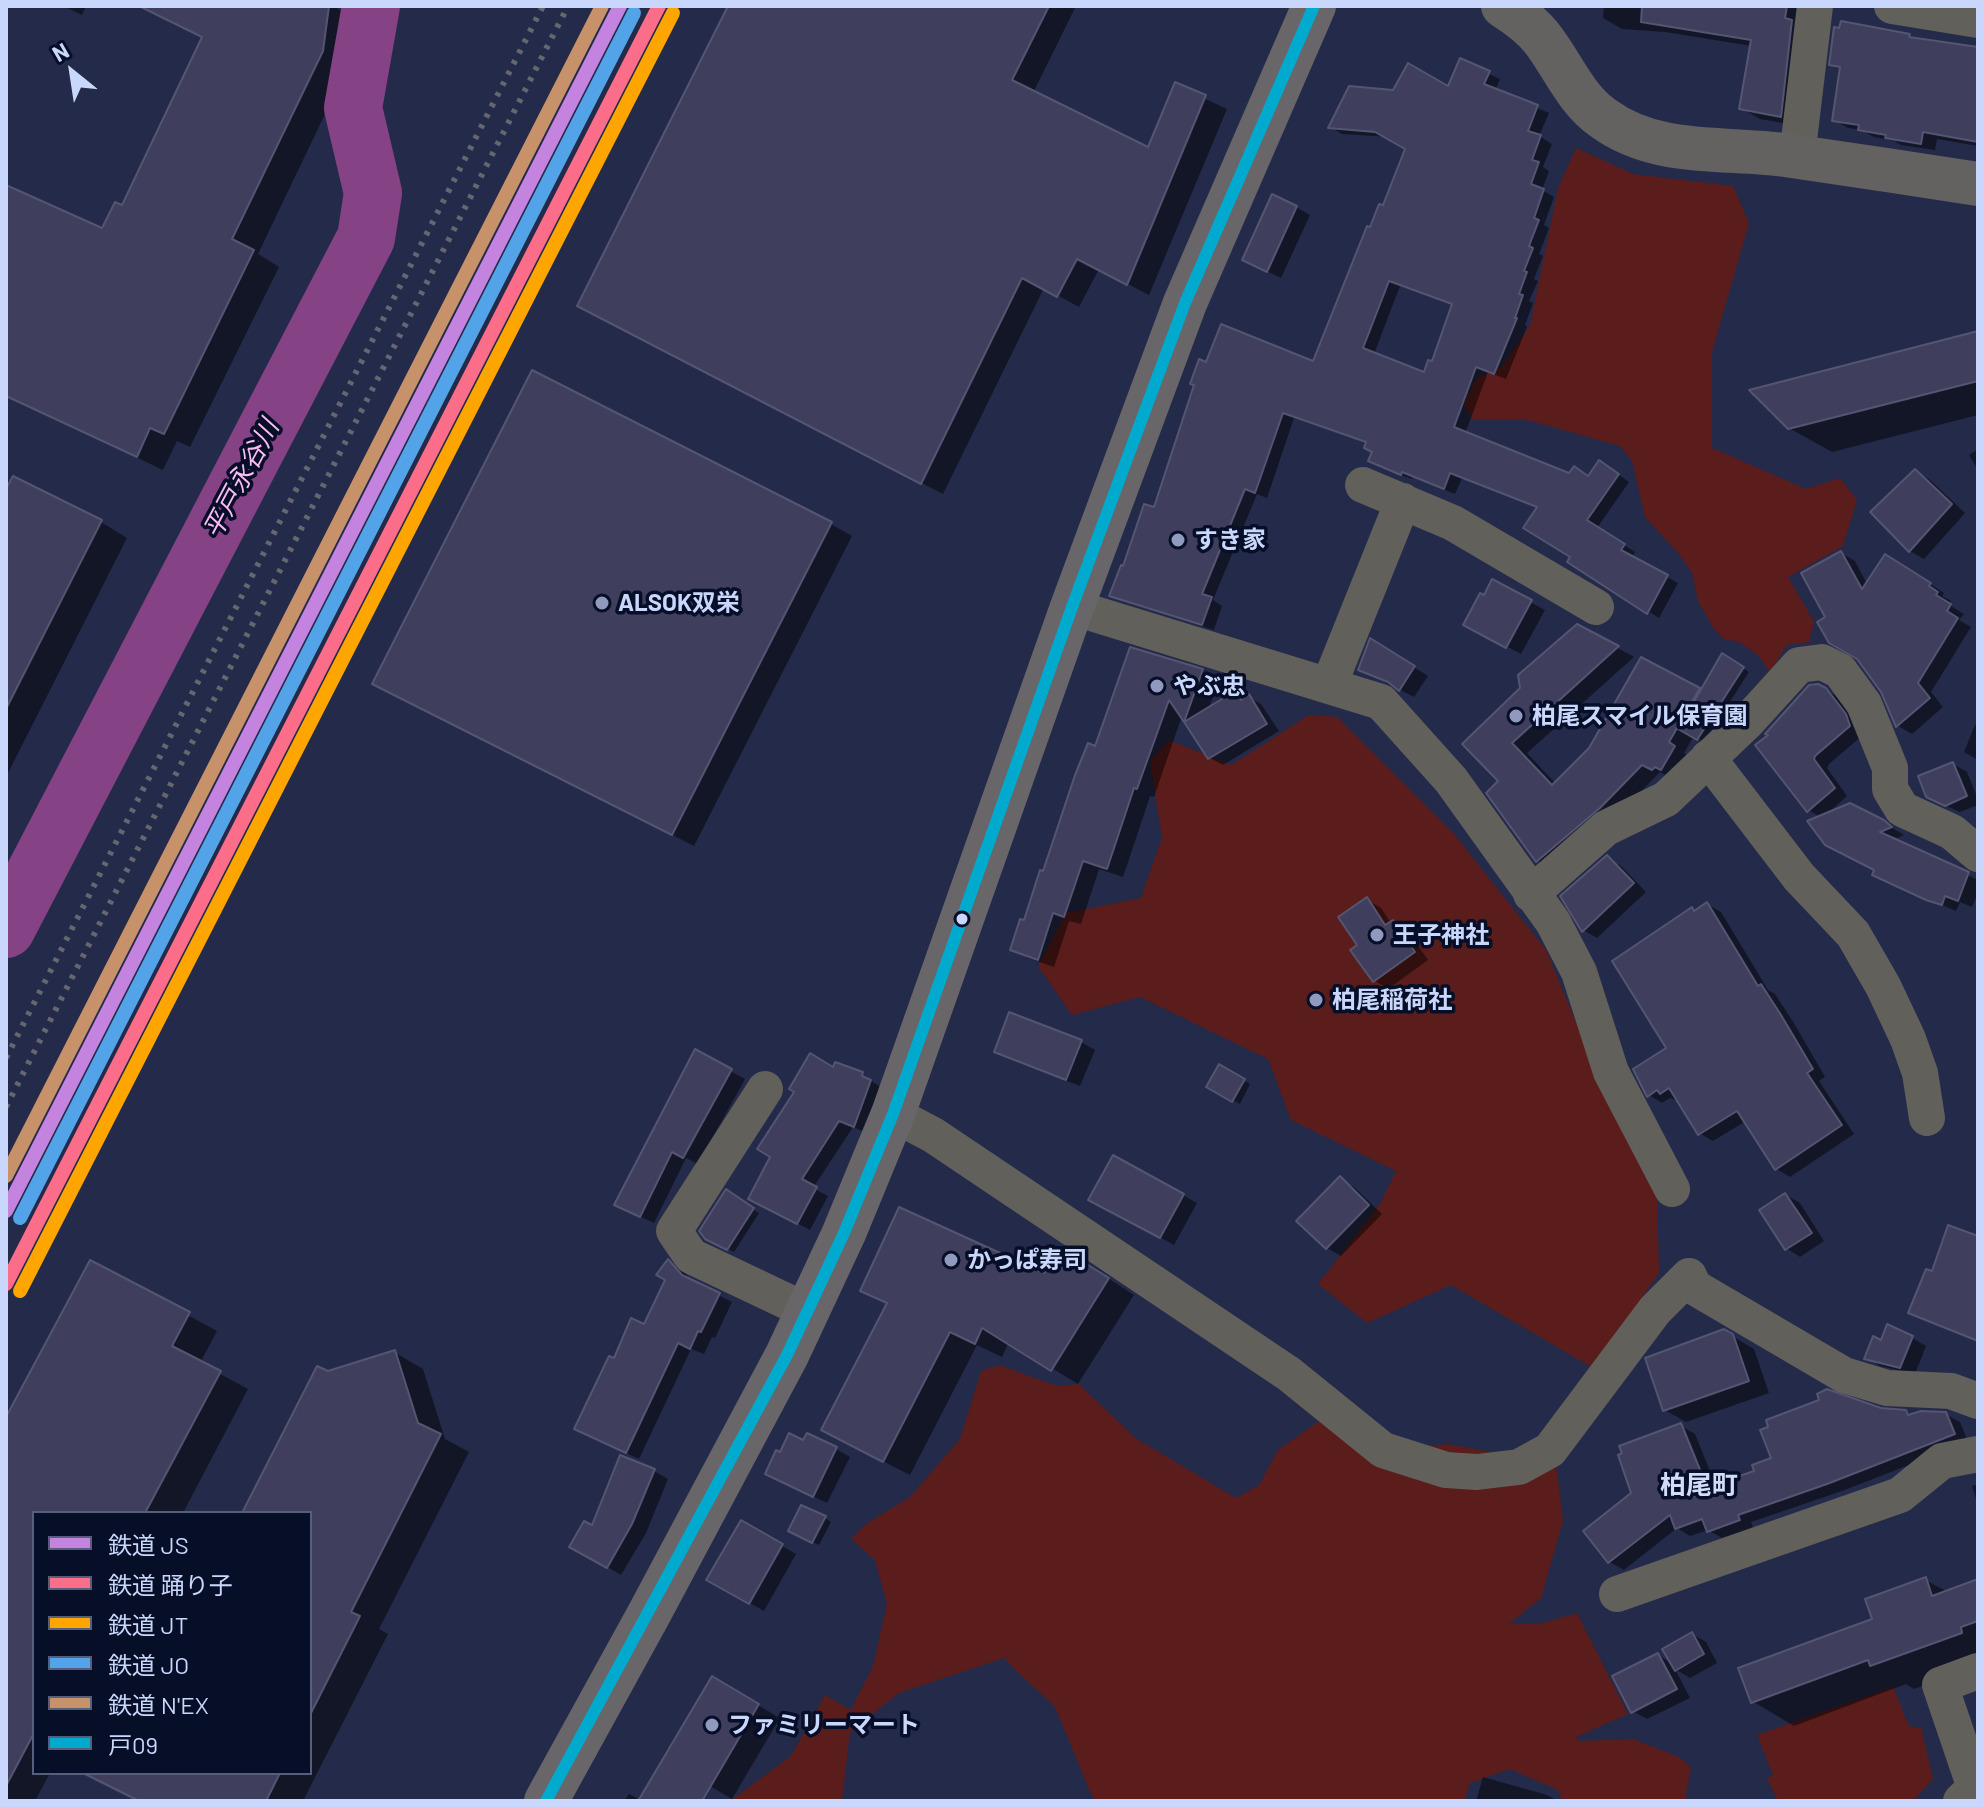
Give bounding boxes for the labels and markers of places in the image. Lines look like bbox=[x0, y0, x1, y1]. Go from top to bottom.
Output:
place label: すき家 bbox=[1194, 526, 1266, 554]
marker: すき家 bbox=[1169, 531, 1187, 549]
place label: ALSOK双栄 bbox=[618, 589, 740, 617]
marker: ALSOK双栄 bbox=[593, 594, 611, 612]
place label: やぶ忠 bbox=[1173, 672, 1245, 700]
marker: やぶ忠 bbox=[1148, 677, 1166, 695]
place label: 柏尾スマイル保育園 bbox=[1532, 702, 1748, 730]
marker: 柏尾スマイル保育園 bbox=[1507, 707, 1525, 725]
unlabelled marker bbox=[954, 911, 970, 927]
place label: 王子神社 bbox=[1393, 921, 1489, 949]
marker: 王子神社 bbox=[1368, 926, 1386, 944]
place label: 柏尾稲荷社 bbox=[1332, 986, 1452, 1014]
marker: 柏尾稲荷社 bbox=[1307, 991, 1325, 1009]
place label: かっぱ寿司 bbox=[967, 1246, 1087, 1274]
marker: かっぱ寿司 bbox=[942, 1251, 960, 1269]
place label: ファミリーマート bbox=[728, 1711, 920, 1739]
marker: ファミリーマート bbox=[703, 1716, 721, 1734]

